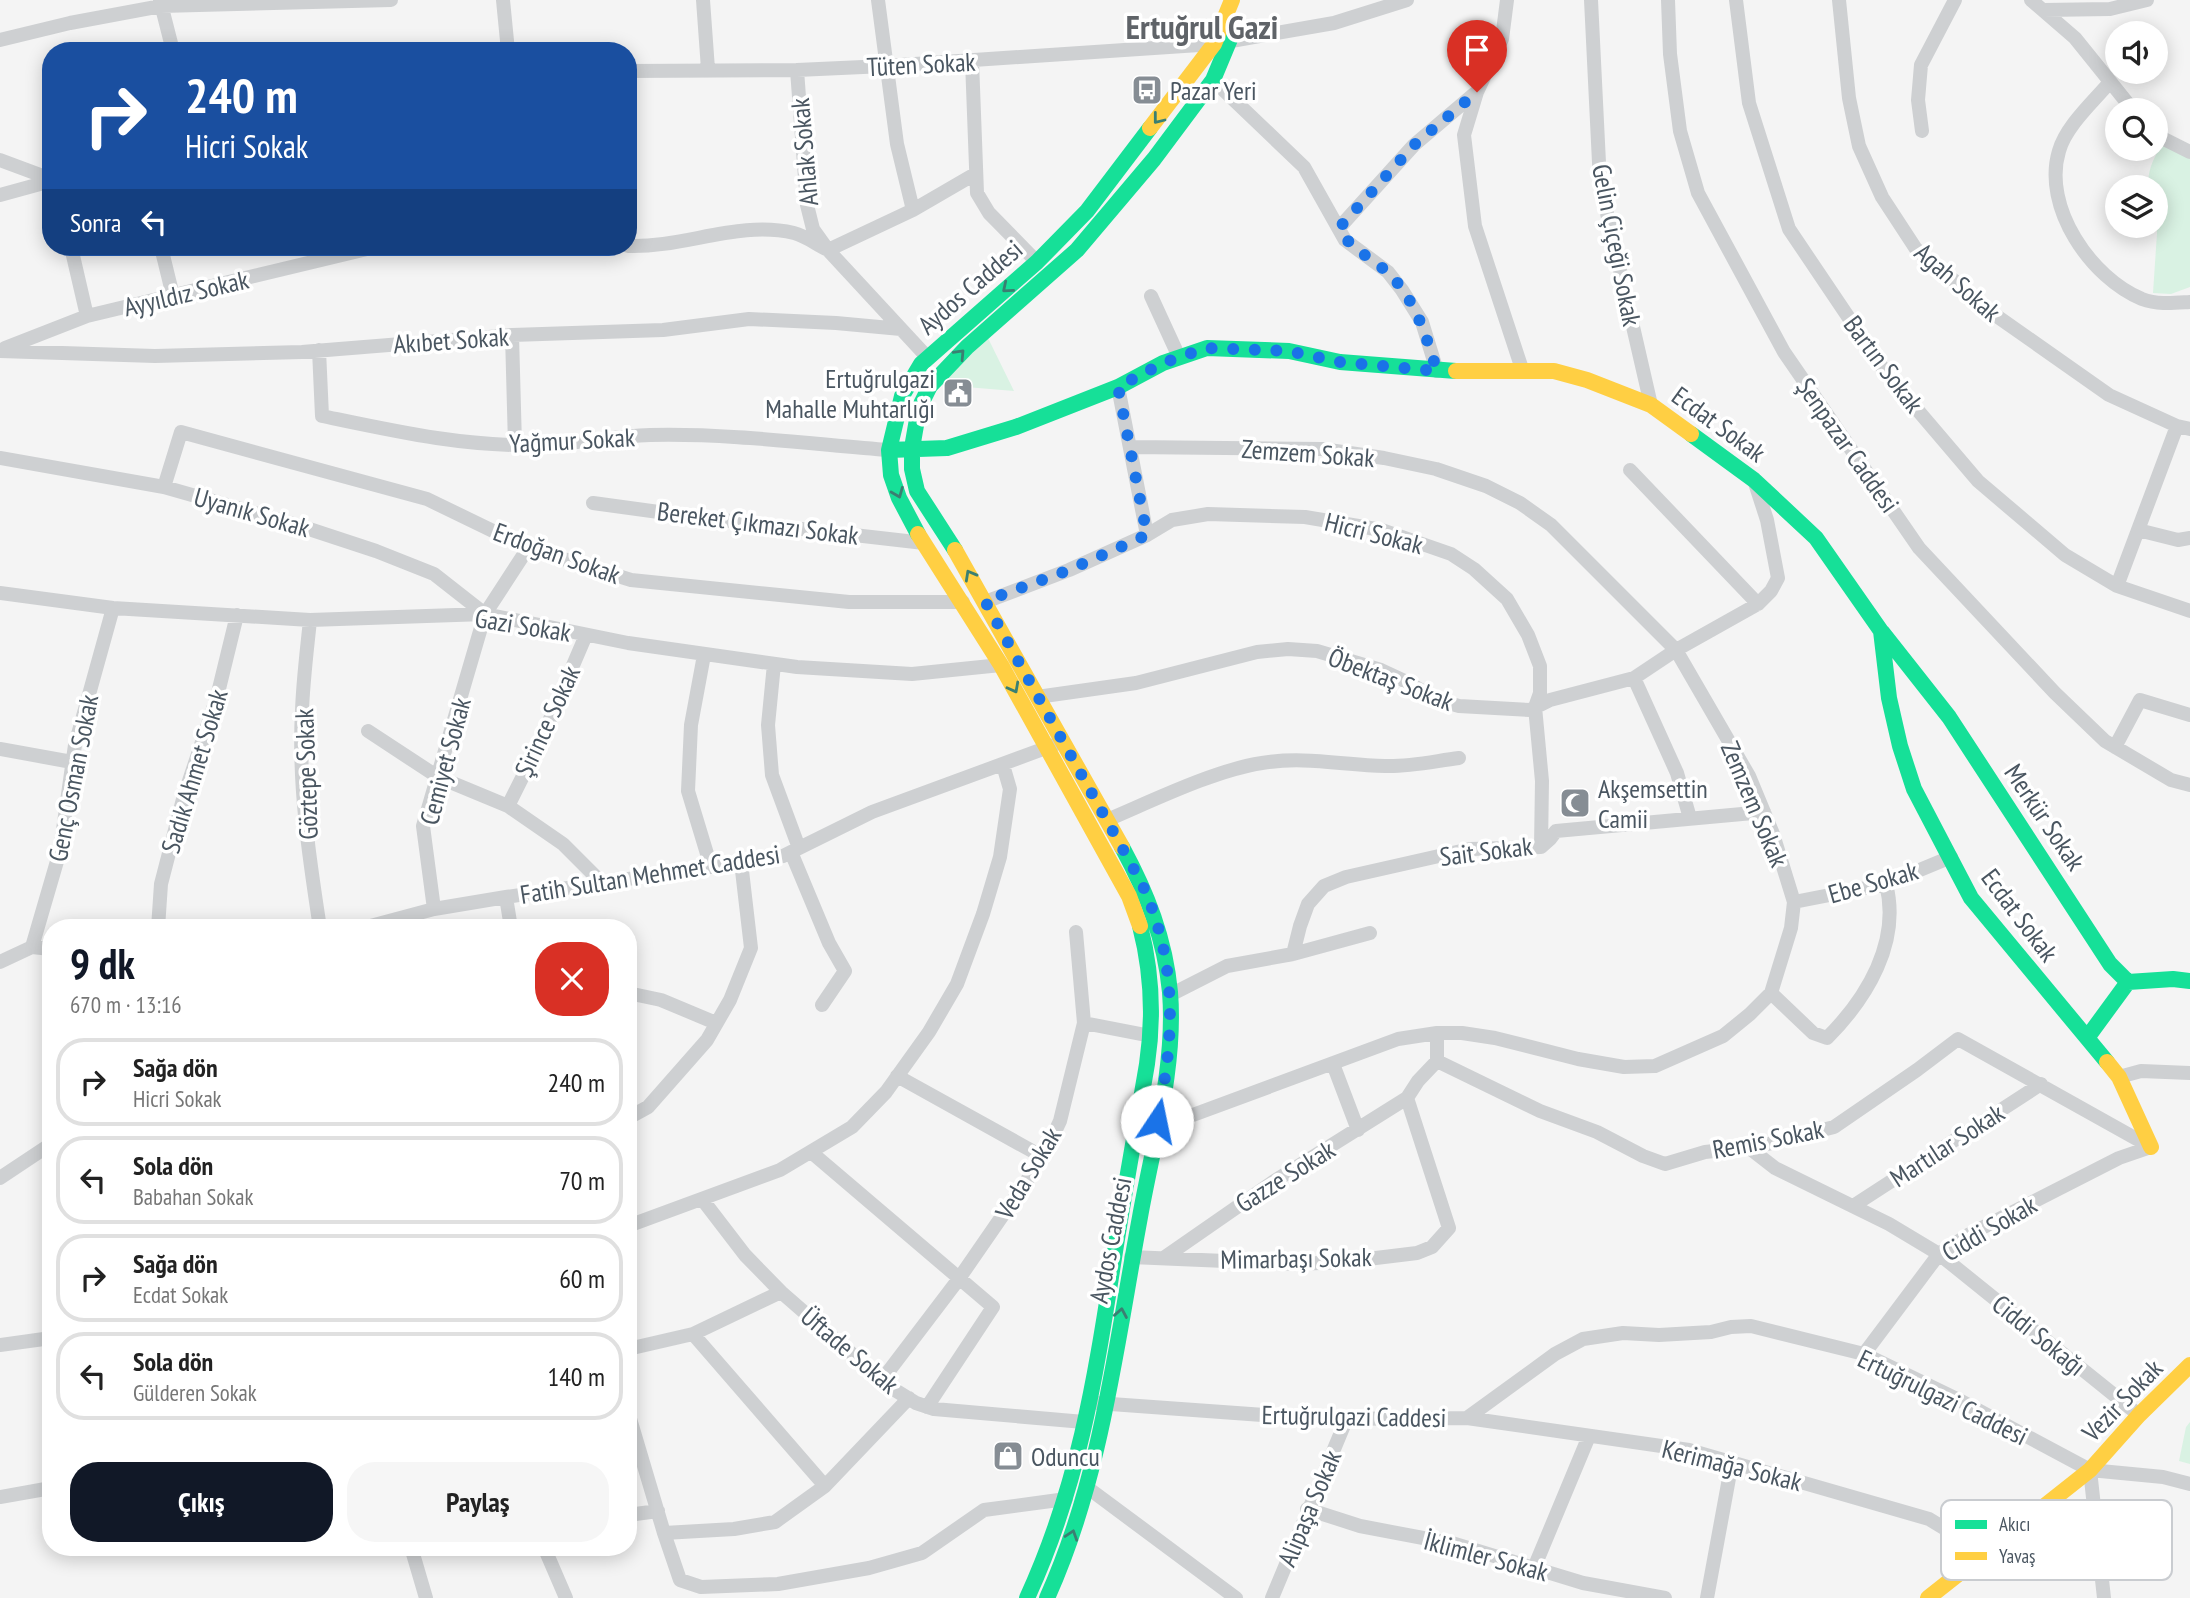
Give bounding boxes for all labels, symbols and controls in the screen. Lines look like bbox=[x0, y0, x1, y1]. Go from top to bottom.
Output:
district label: Ertuğrul Gazi bbox=[1126, 5, 1278, 48]
pin bbox=[1447, 20, 1507, 92]
map controls bbox=[2105, 21, 2168, 238]
button: sound bbox=[2105, 21, 2168, 84]
icon: arrive bbox=[1458, 31, 1496, 69]
street label: Tüten Sokak bbox=[866, 45, 976, 83]
text: 240 m bbox=[185, 63, 298, 127]
icon: right bbox=[70, 70, 161, 161]
bus stop icon: Pazar Yeri bbox=[1130, 73, 1164, 107]
place label: Pazar Yeri bbox=[1170, 74, 1257, 107]
street label: Ahlak Sokak bbox=[783, 97, 825, 207]
button: search bbox=[2105, 98, 2168, 161]
one-way arrow bbox=[1153, 111, 1166, 123]
text: Hicri Sokak bbox=[185, 125, 308, 167]
street label: Gelin Çiçeği Sokak bbox=[1585, 161, 1649, 329]
button: layers bbox=[2105, 175, 2168, 238]
icon: left bbox=[135, 203, 173, 241]
text: Sonra bbox=[70, 206, 121, 239]
street label: Aydos Caddesi bbox=[911, 233, 1029, 341]
street label: Agah Sokak bbox=[1908, 236, 2008, 328]
street label: Ayyıldız Sokak bbox=[120, 263, 252, 323]
one-way arrow bbox=[1003, 280, 1016, 292]
street label: Bartın Sokak bbox=[1837, 309, 1931, 419]
street label: Akıbet Sokak bbox=[392, 320, 510, 360]
one-way arrow bbox=[952, 350, 965, 363]
place label: Ertuğrulgazi Mahalle Muhtarlığı bbox=[765, 362, 935, 425]
street label: Şenpazar Caddesi bbox=[1789, 371, 1907, 519]
public building icon: Ertuğrulgazi Mahalle Muhtarlığı bbox=[941, 376, 975, 410]
street label: Ecdat Sokak bbox=[1666, 379, 1772, 469]
street label: Yağmur Sokak bbox=[508, 420, 636, 460]
street label: Zemzem Sokak bbox=[1240, 432, 1376, 474]
street label: Uyanık Sokak bbox=[190, 480, 314, 544]
one-way arrow bbox=[889, 486, 903, 498]
street label: Bereket Çıkmazı Sokak bbox=[655, 494, 861, 552]
street label: Hicri Sokak bbox=[1321, 505, 1427, 561]
street label: Erdoğan Sokak bbox=[489, 515, 625, 591]
one-way arrow bbox=[965, 570, 978, 583]
street label: Gazi Sokak bbox=[473, 601, 573, 649]
street label: Öbektaş Sokak bbox=[1324, 640, 1458, 718]
street label: Şirince Sokak bbox=[507, 660, 587, 782]
one-way arrow bbox=[1006, 681, 1019, 693]
street label: Sadık Ahmet Sokak bbox=[153, 685, 235, 857]
street label: Genç Osman Sokak bbox=[41, 692, 105, 864]
street label: Cemiyet Sokak bbox=[412, 694, 478, 828]
street label: Göztepe Sokak bbox=[287, 708, 325, 840]
street label: Zemzem Sokak bbox=[1714, 736, 1796, 872]
street label: Merkür Sokak bbox=[1997, 757, 2093, 877]
place label: Akşemsettin Camii bbox=[1598, 772, 1708, 835]
mosque icon: Akşemsettin Camii bbox=[1558, 786, 1592, 820]
street label: Sait Sokak bbox=[1438, 829, 1534, 873]
street label: Fatih Sultan Mehmet Caddesi bbox=[518, 837, 782, 911]
street label: Ebe Sokak bbox=[1824, 854, 1922, 910]
street label: Ecdat Sokak bbox=[1974, 862, 2066, 968]
text: 9 dk bbox=[70, 936, 135, 991]
button: close bbox=[535, 942, 609, 1016]
text: 670 m · 13:16 bbox=[70, 990, 182, 1019]
text: Sağa dön bbox=[133, 1051, 218, 1084]
icon: right bbox=[74, 1063, 112, 1101]
text: 240 m bbox=[547, 1066, 605, 1099]
text: Hicri Sokak bbox=[133, 1084, 222, 1113]
position arrow bbox=[1120, 1084, 1194, 1158]
street label: Martılar Sokak bbox=[1884, 1096, 2010, 1194]
street label: Remis Sokak bbox=[1710, 1112, 1826, 1166]
street label: Veda Sokak bbox=[987, 1121, 1068, 1226]
street label: Gazze Sokak bbox=[1229, 1133, 1341, 1219]
text: Sola dön bbox=[133, 1149, 213, 1182]
icon: left bbox=[74, 1161, 112, 1199]
text: 70 m bbox=[559, 1164, 605, 1197]
street label: Aydos Caddesi bbox=[1082, 1174, 1138, 1306]
text: Babahan Sokak bbox=[133, 1182, 253, 1211]
street label: Ciddi Sokak bbox=[1936, 1188, 2042, 1268]
street label: Mimarbaşı Sokak bbox=[1220, 1240, 1372, 1276]
text: Sağa dön bbox=[133, 1247, 218, 1280]
icon: right bbox=[74, 1259, 112, 1297]
text: 60 m bbox=[559, 1262, 605, 1295]
text: Ecdat Sokak bbox=[133, 1280, 228, 1309]
street label: Ciddi Sokağı bbox=[1986, 1287, 2092, 1383]
street label: Üftade Sokak bbox=[794, 1299, 906, 1401]
one-way arrow bbox=[1113, 1307, 1128, 1319]
street label: Ertuğrulgazi Caddesi bbox=[1853, 1342, 2033, 1452]
text: Sola dön bbox=[133, 1345, 213, 1378]
street label: Vezir Sokak bbox=[2074, 1352, 2169, 1449]
icon: left bbox=[74, 1357, 112, 1395]
text: 140 m bbox=[547, 1360, 605, 1393]
text: Gülderen Sokak bbox=[133, 1378, 257, 1407]
street label: Ertuğrulgazi Caddesi bbox=[1261, 1398, 1447, 1434]
street label: Kerimağa Sokak bbox=[1659, 1432, 1805, 1498]
shop icon: Oduncu bbox=[991, 1439, 1025, 1473]
place label: Oduncu bbox=[1031, 1440, 1100, 1473]
street label: Alipaşa Sokak bbox=[1270, 1445, 1348, 1571]
button: Çıkış bbox=[70, 1462, 333, 1542]
button: Paylaş bbox=[347, 1462, 609, 1542]
legend bbox=[1941, 1500, 2172, 1580]
text: Akıcı bbox=[1999, 1512, 2030, 1536]
street label: İklimler Sokak bbox=[1420, 1524, 1552, 1588]
one-way arrow bbox=[1064, 1529, 1078, 1541]
text: Yavaş bbox=[1999, 1544, 2036, 1568]

